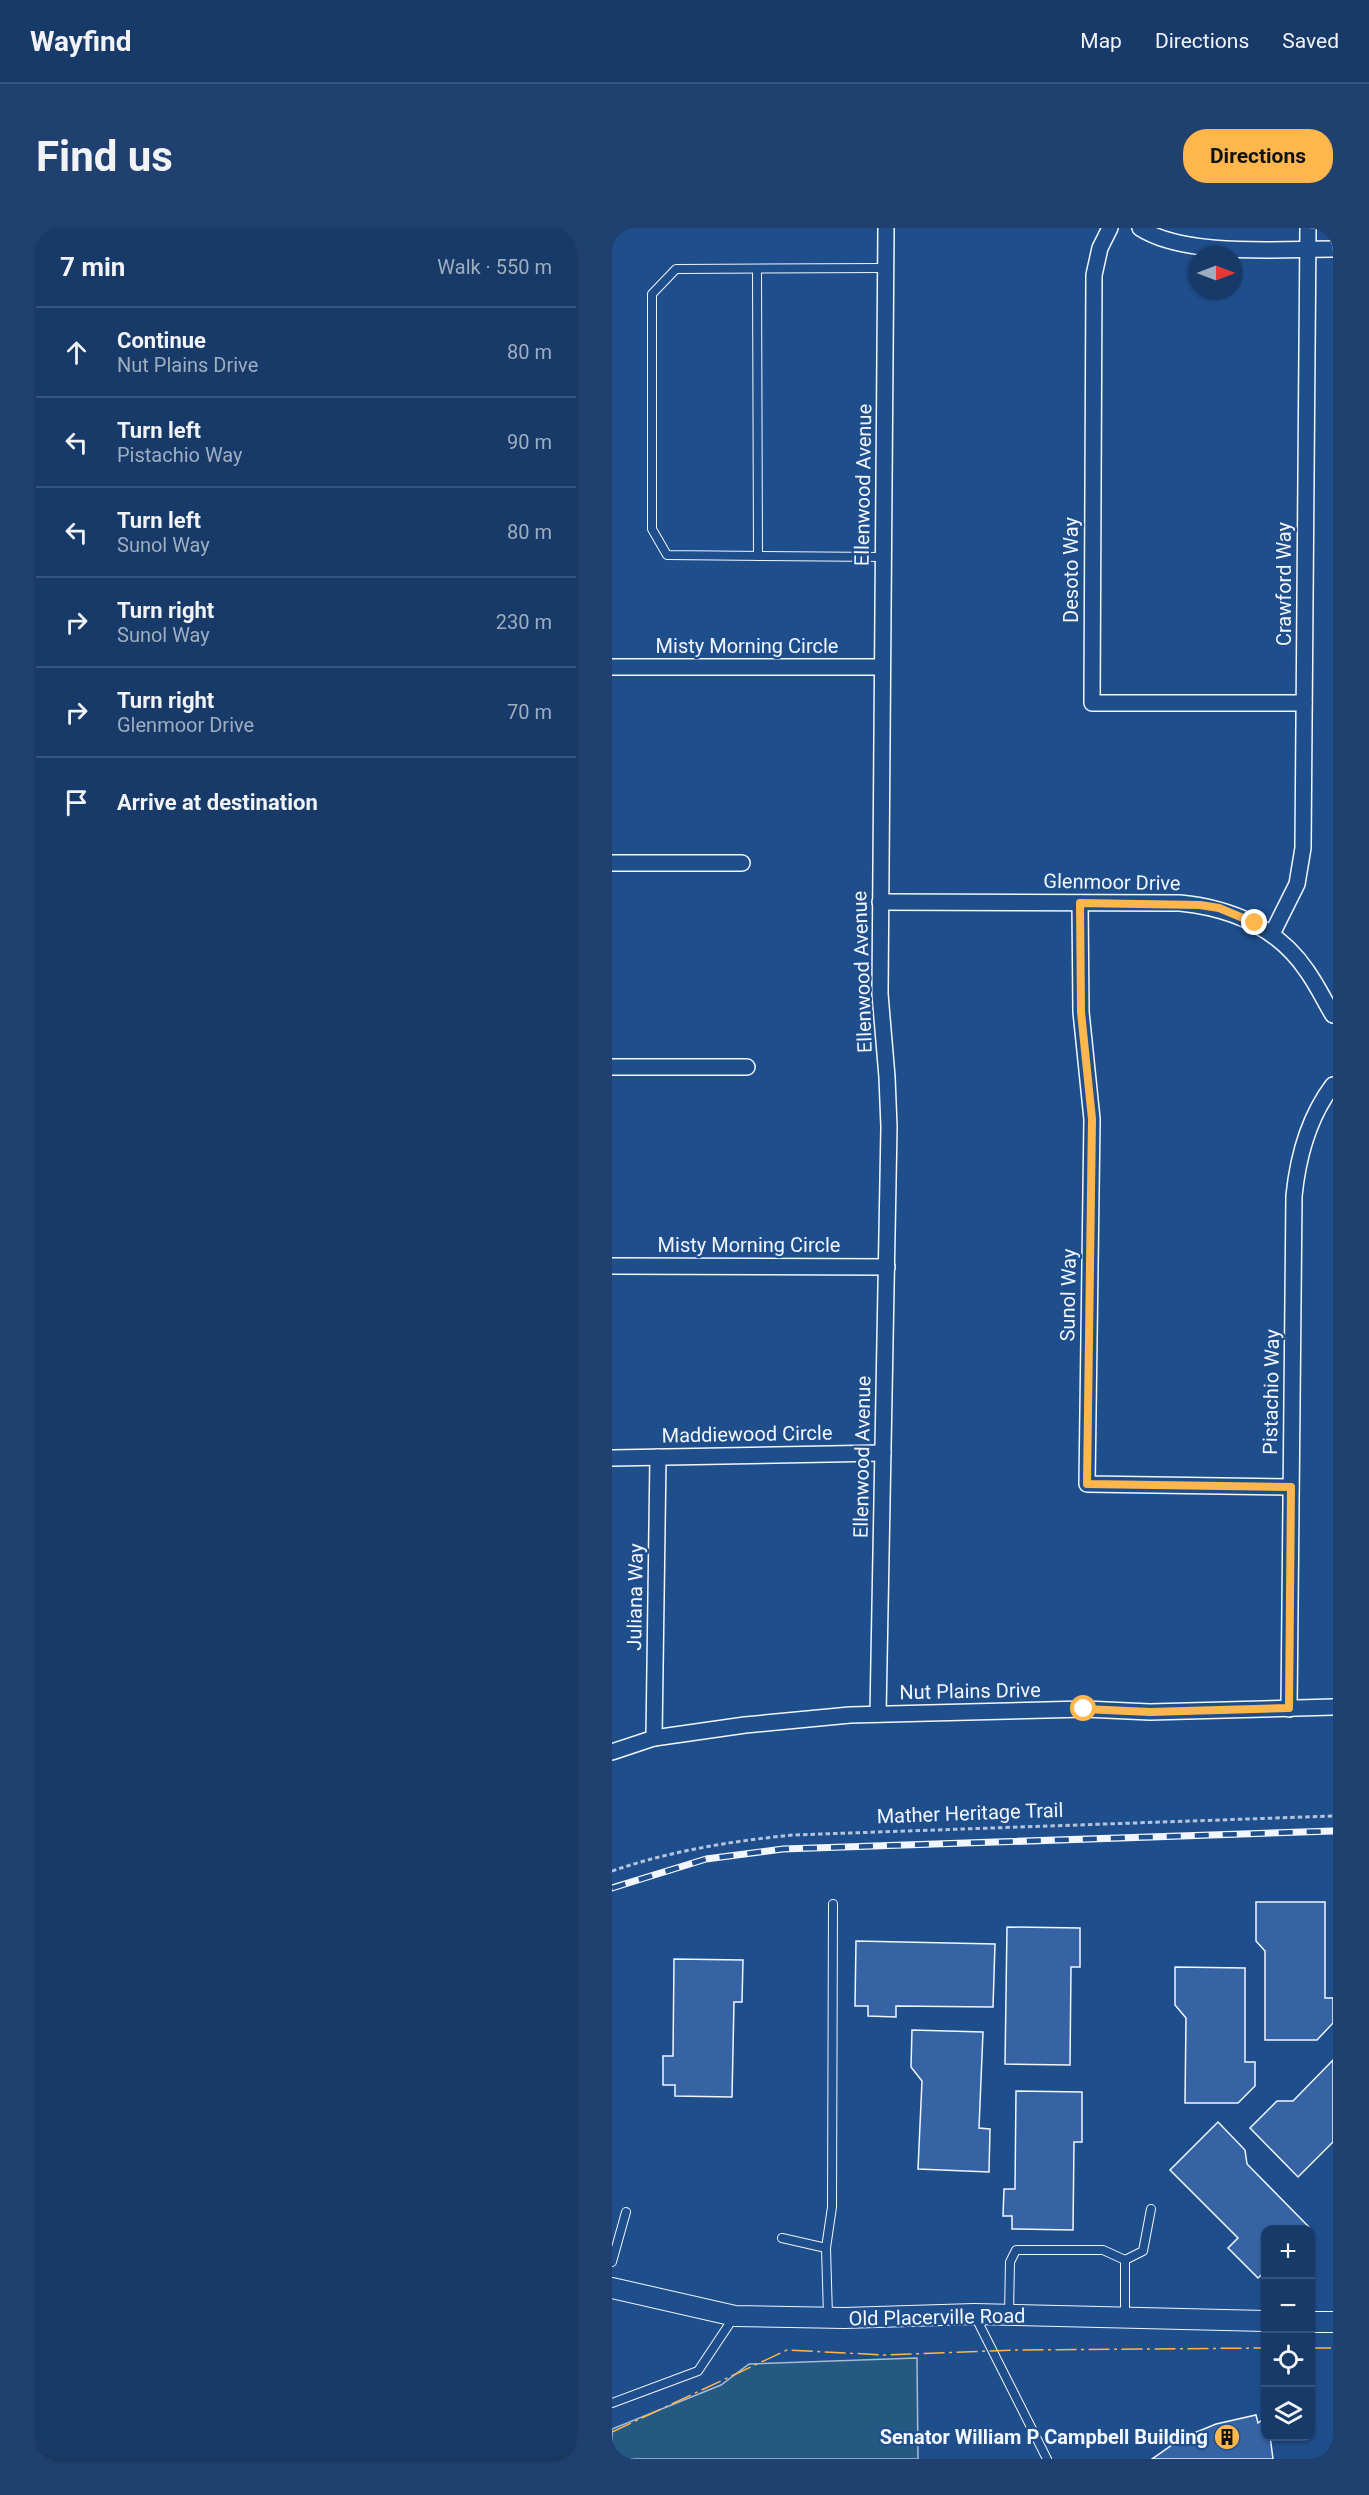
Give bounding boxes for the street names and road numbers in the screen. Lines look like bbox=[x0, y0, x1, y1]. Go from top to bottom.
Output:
street label: Ellenwood Avenue bbox=[850, 404, 876, 566]
street label: Desoto Way bbox=[1059, 517, 1083, 623]
street label: Crawford Way bbox=[1272, 521, 1296, 646]
street label: Misty Morning Circle bbox=[656, 634, 838, 658]
street label: Glenmoor Drive bbox=[1043, 869, 1181, 895]
street label: Ellenwood Avenue bbox=[847, 891, 877, 1053]
street label: Misty Morning Circle bbox=[658, 1233, 840, 1257]
street label: Sunol Way bbox=[1055, 1248, 1081, 1342]
street label: Pistachio Way bbox=[1258, 1328, 1284, 1455]
street label: Ellenwood Avenue bbox=[849, 1376, 875, 1538]
street label: Maddiewood Circle bbox=[661, 1421, 833, 1447]
street label: Juliana Way bbox=[622, 1543, 648, 1651]
street label: Nut Plains Drive bbox=[899, 1678, 1041, 1704]
street label: Mather Heritage Trail bbox=[876, 1798, 1064, 1828]
street label: Old Placerville Road bbox=[848, 2303, 1026, 2331]

